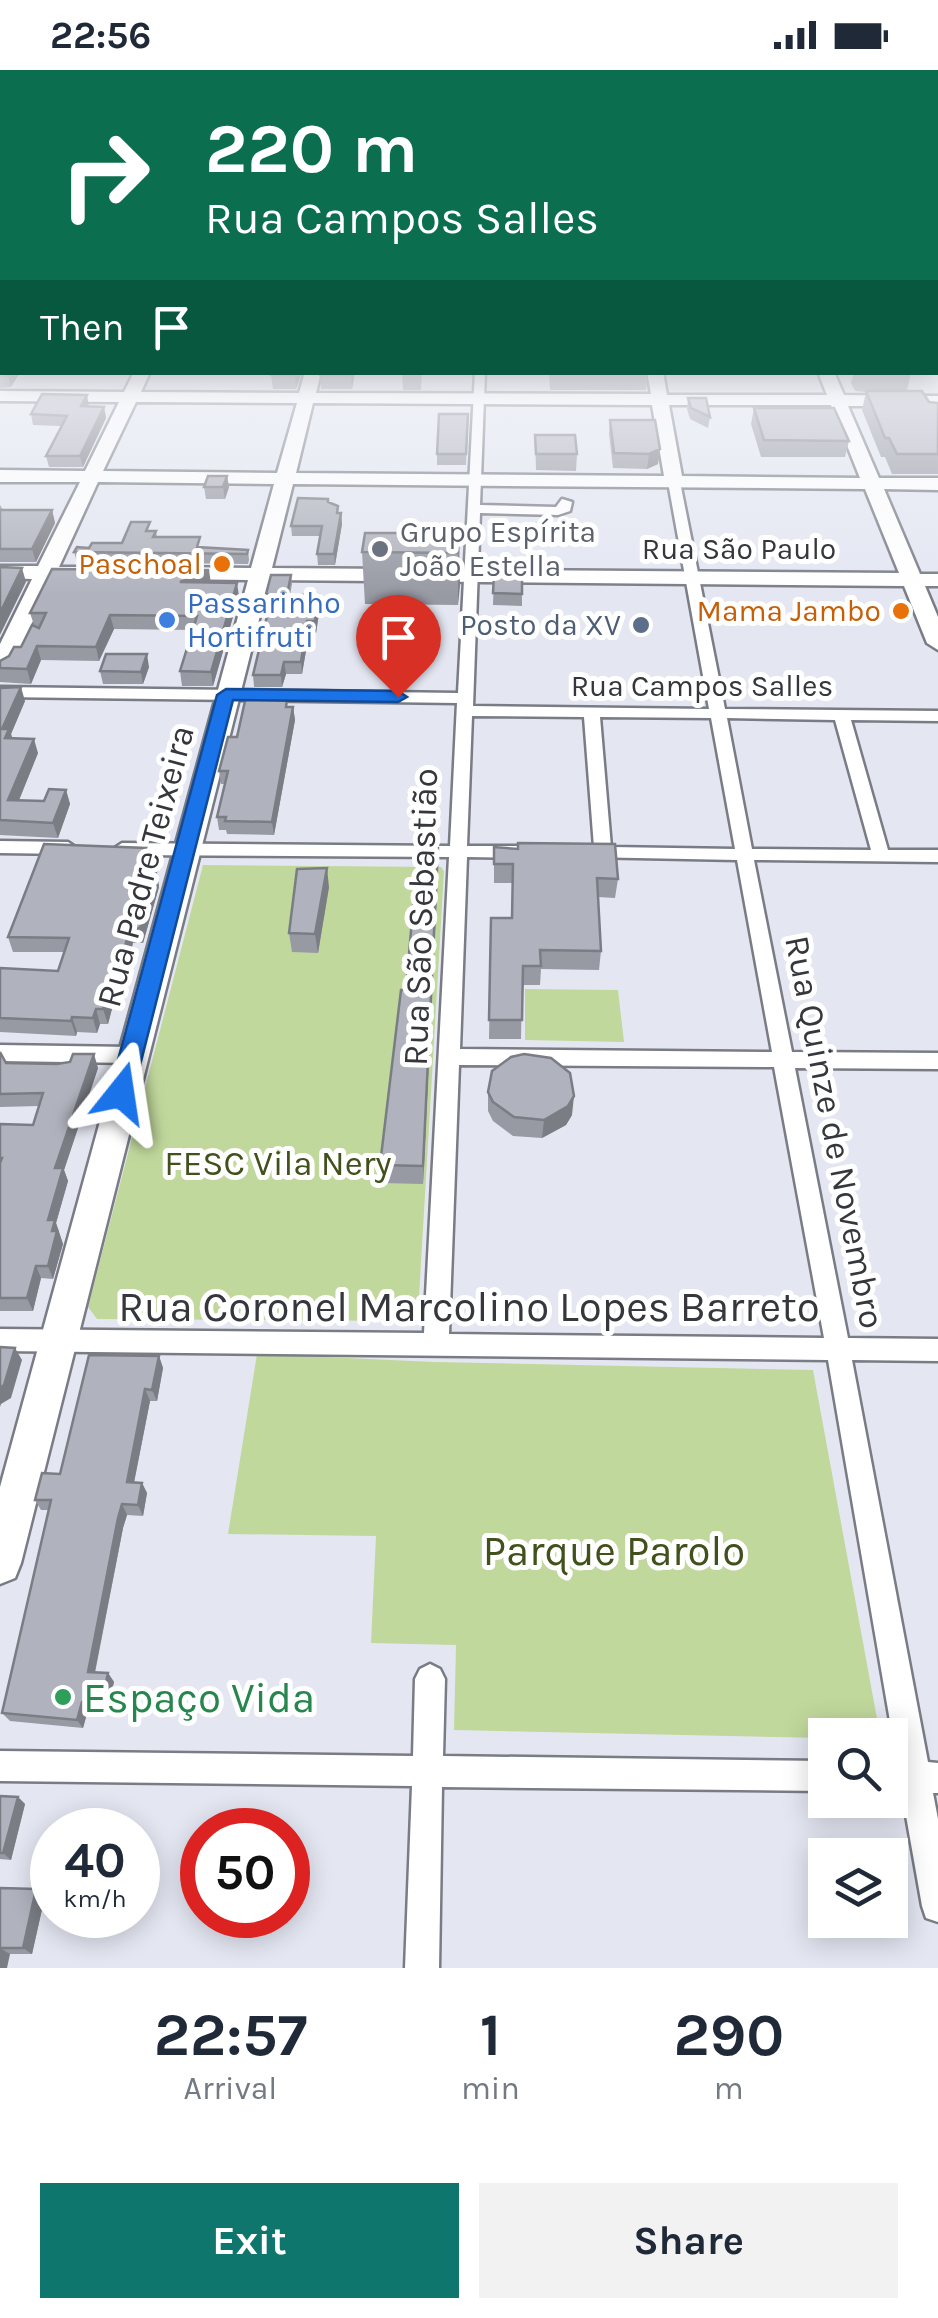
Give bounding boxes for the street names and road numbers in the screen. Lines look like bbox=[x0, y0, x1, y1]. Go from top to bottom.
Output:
street label: Rua São Paulo bbox=[642, 531, 836, 567]
street label: Rua Campos Salles bbox=[571, 668, 833, 704]
street label: Rua Padre Teixeira bbox=[88, 721, 203, 1012]
street label: Rua São Sebastião bbox=[395, 768, 446, 1066]
street label: Rua Quinze de Novembro bbox=[776, 932, 893, 1332]
street label: Rua Coronel Marcolino Lopes Barreto bbox=[118, 1282, 820, 1332]

